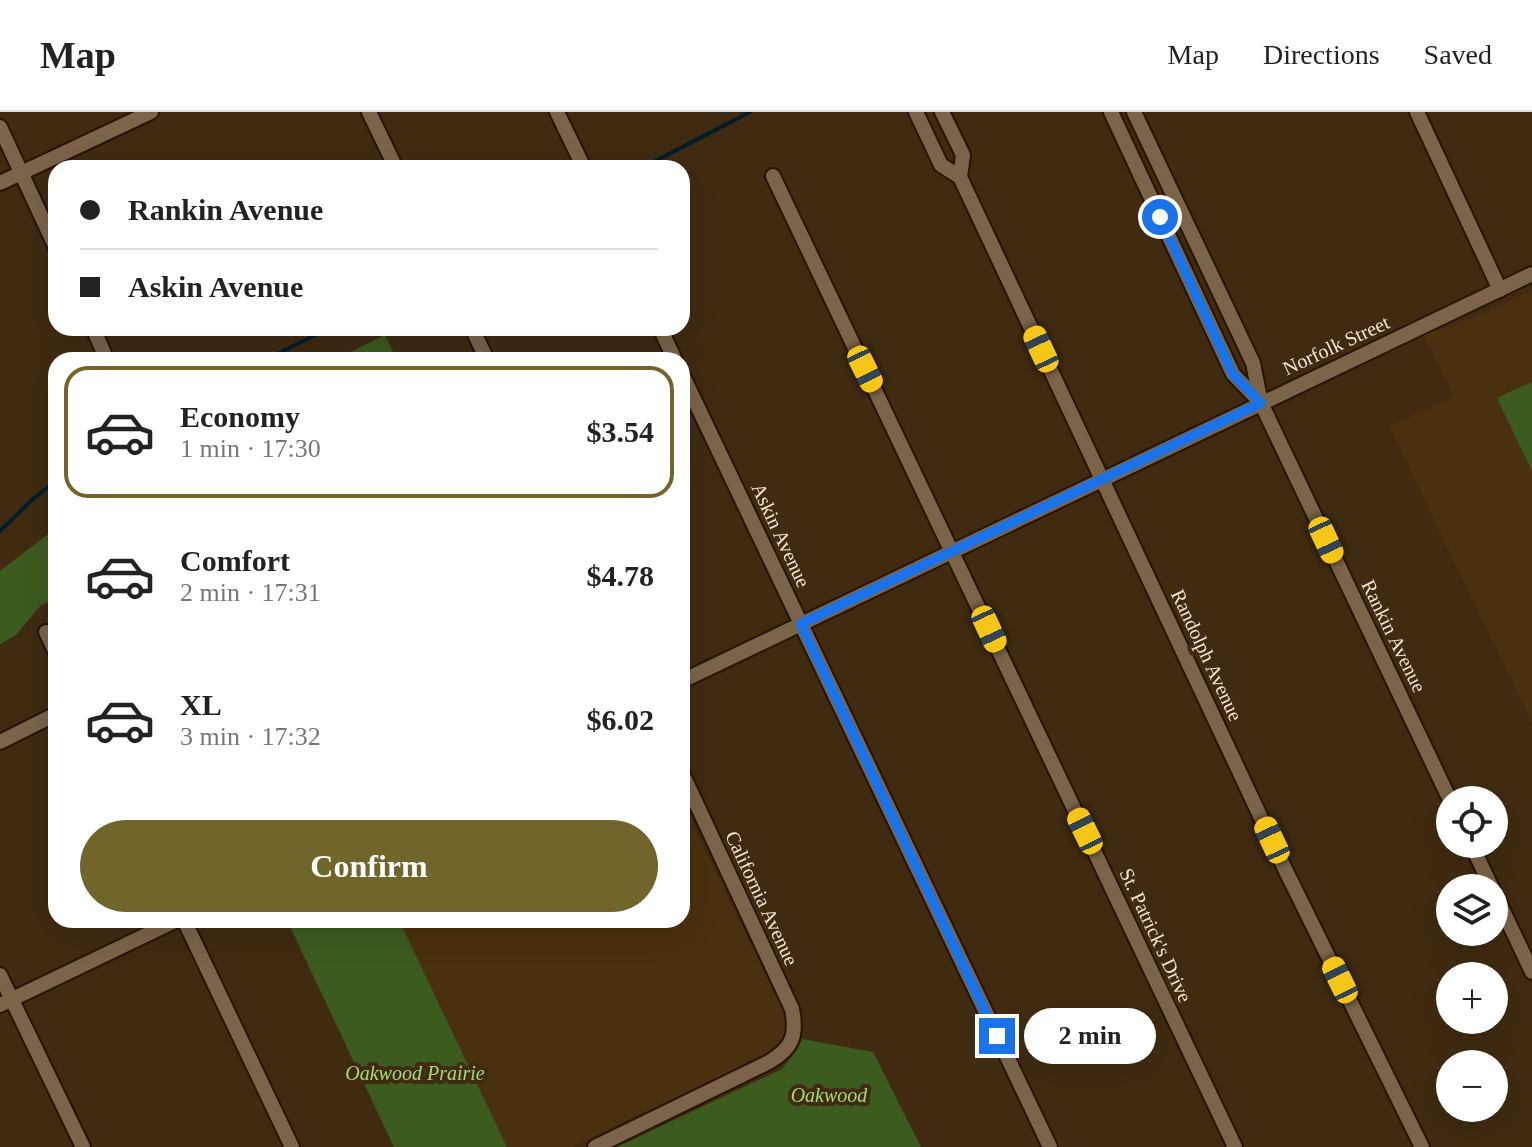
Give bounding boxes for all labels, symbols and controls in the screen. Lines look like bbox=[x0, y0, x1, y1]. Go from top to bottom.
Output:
text: Map bbox=[40, 34, 116, 76]
text: Map bbox=[1168, 39, 1219, 70]
text: Directions bbox=[1263, 39, 1380, 70]
text: Saved bbox=[1424, 39, 1492, 70]
text: Rankin Avenue bbox=[128, 193, 323, 226]
route start bbox=[1142, 199, 1178, 235]
text: Askin Avenue bbox=[128, 270, 303, 303]
street label: Norfolk Street bbox=[1279, 311, 1393, 379]
car bbox=[1020, 322, 1062, 376]
car bbox=[844, 342, 886, 396]
icon: car bbox=[84, 396, 156, 468]
text: Economy bbox=[180, 400, 300, 433]
text: $3.54 bbox=[587, 415, 654, 448]
text: 1 min · 17:30 bbox=[180, 434, 321, 463]
street label: Askin Avenue bbox=[747, 479, 815, 591]
car bbox=[1305, 513, 1347, 567]
icon: car bbox=[84, 540, 156, 612]
text: Comfort bbox=[180, 544, 290, 577]
text: $4.78 bbox=[587, 559, 654, 592]
street label: Rankin Avenue bbox=[1357, 576, 1431, 696]
text: 2 min · 17:31 bbox=[180, 578, 321, 607]
street label: Randolph Avenue bbox=[1166, 586, 1247, 725]
car bbox=[968, 602, 1010, 656]
icon: car bbox=[84, 684, 156, 756]
text: XL bbox=[180, 688, 222, 721]
text: $6.02 bbox=[587, 703, 654, 736]
text: 3 min · 17:32 bbox=[180, 722, 321, 751]
map controls bbox=[1436, 786, 1508, 1122]
button: locate bbox=[1436, 786, 1508, 858]
car bbox=[1064, 804, 1106, 858]
car bbox=[1251, 813, 1293, 867]
button: Confirm bbox=[80, 820, 658, 912]
street label: California Avenue bbox=[721, 827, 803, 969]
street label: St. Patrick's Drive bbox=[1115, 865, 1197, 1006]
button: layers bbox=[1436, 874, 1508, 946]
car bbox=[1319, 953, 1361, 1007]
button: + bbox=[1436, 962, 1508, 1034]
callout: 2 min bbox=[1025, 1008, 1157, 1064]
route end bbox=[979, 1018, 1015, 1054]
text: 2 min bbox=[1059, 1021, 1121, 1050]
button: − bbox=[1436, 1050, 1508, 1122]
park label: Oakwood Prairie bbox=[345, 1062, 485, 1084]
park label: Oakwood bbox=[791, 1084, 868, 1106]

